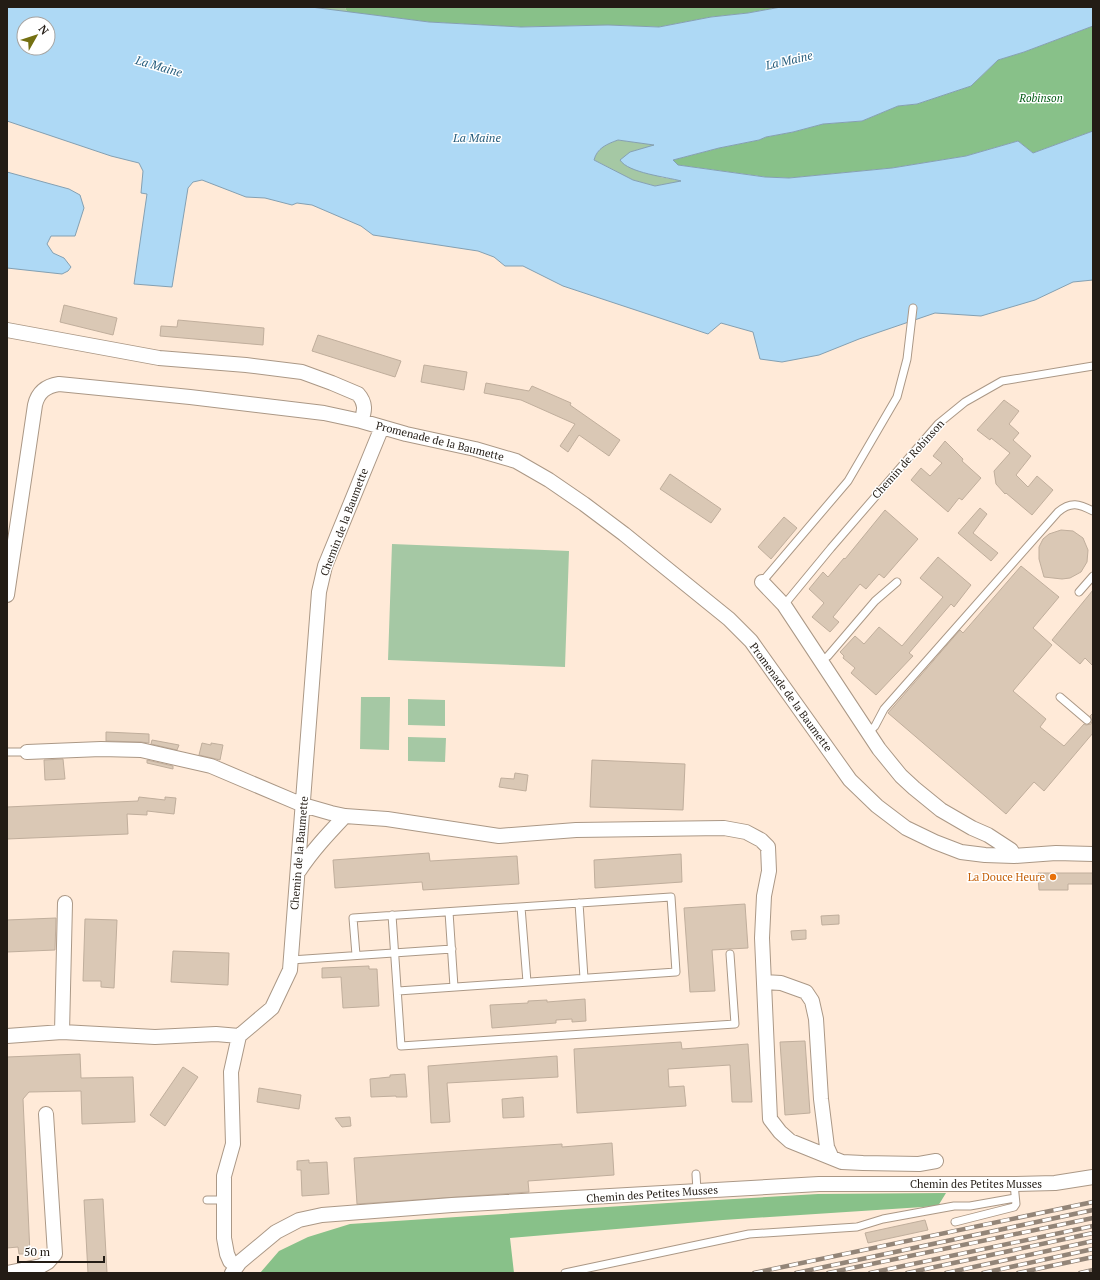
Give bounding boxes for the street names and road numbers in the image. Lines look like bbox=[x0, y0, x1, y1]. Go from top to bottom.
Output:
street label: Chemin de Robinson bbox=[869, 416, 947, 501]
street label: Promenade de la Baumette bbox=[375, 418, 506, 464]
street label: Chemin de la Baumette bbox=[317, 466, 371, 578]
street label: Promenade de la Baumette bbox=[747, 640, 836, 755]
street label: Chemin de la Baumette bbox=[287, 795, 311, 911]
street label: Chemin des Petites Musses bbox=[910, 1177, 1042, 1191]
street label: Chemin des Petites Musses bbox=[586, 1182, 719, 1206]

